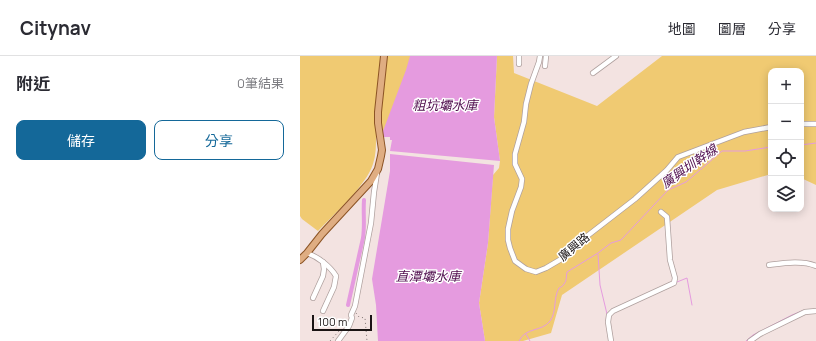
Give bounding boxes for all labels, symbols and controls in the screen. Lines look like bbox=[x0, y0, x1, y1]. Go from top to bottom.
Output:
text: Citynav bbox=[20, 15, 91, 41]
text: 地圖 bbox=[668, 19, 696, 38]
text: 圖層 bbox=[718, 19, 746, 38]
text: 分享 bbox=[768, 19, 796, 38]
map controls bbox=[768, 68, 804, 212]
button: + bbox=[768, 68, 804, 104]
text: 附近 bbox=[16, 72, 50, 95]
text: 0筆結果 bbox=[237, 74, 284, 92]
water label: 粗坑壩水庫 bbox=[412, 96, 479, 114]
button: − bbox=[768, 104, 804, 140]
button: 儲存 bbox=[16, 120, 146, 160]
button: 分享 bbox=[154, 120, 284, 160]
water label: 廣興圳幹線 bbox=[657, 139, 722, 192]
button: locate bbox=[768, 140, 804, 176]
button: layers bbox=[768, 176, 804, 212]
street label: 廣興路 bbox=[554, 229, 593, 265]
water label: 直潭壩水庫 bbox=[395, 267, 462, 285]
scale bar bbox=[312, 313, 372, 332]
text: 100 m bbox=[318, 314, 347, 329]

